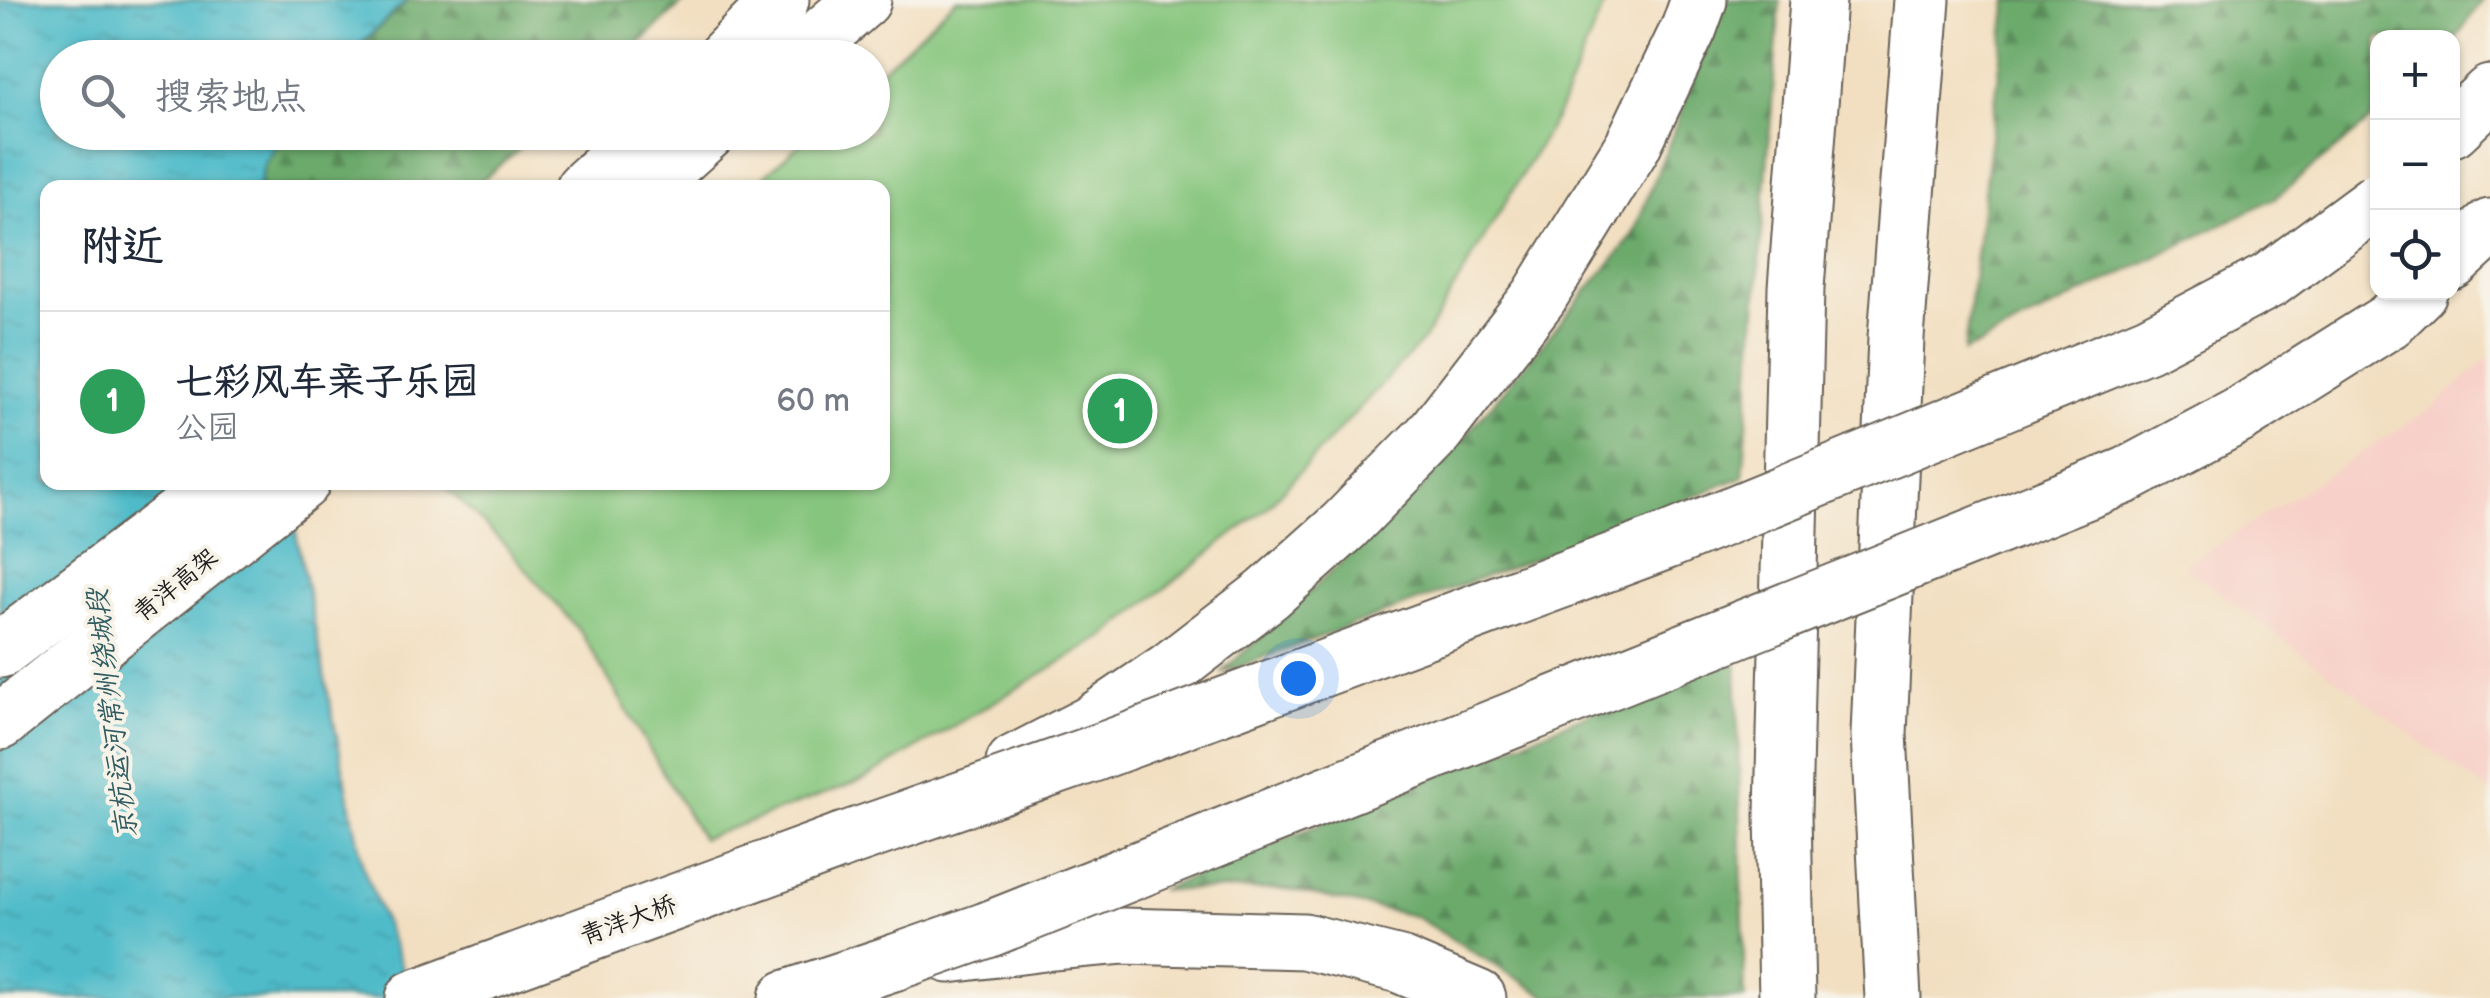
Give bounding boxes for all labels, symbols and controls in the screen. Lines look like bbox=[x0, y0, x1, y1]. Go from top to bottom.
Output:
map controls bbox=[2370, 30, 2460, 300]
button: + bbox=[2370, 30, 2460, 120]
search box bbox=[40, 40, 890, 150]
icon: search bbox=[75, 68, 130, 123]
text: 搜索地点 bbox=[155, 75, 307, 120]
button: − bbox=[2370, 120, 2460, 210]
button: locate bbox=[2370, 210, 2460, 300]
text: 附近 bbox=[80, 222, 164, 273]
text: 七彩风车亲子乐园 bbox=[175, 360, 479, 405]
pin: 1 bbox=[1088, 374, 1152, 448]
text: 1 bbox=[106, 382, 119, 421]
text: 60 m bbox=[777, 382, 850, 421]
text: 公园 bbox=[175, 409, 239, 448]
street label: 青洋高架 bbox=[127, 542, 225, 629]
water label: 京杭运河常州绕城段 bbox=[80, 584, 144, 841]
your location bbox=[1273, 653, 1324, 704]
street label: 青洋大桥 bbox=[576, 889, 681, 952]

